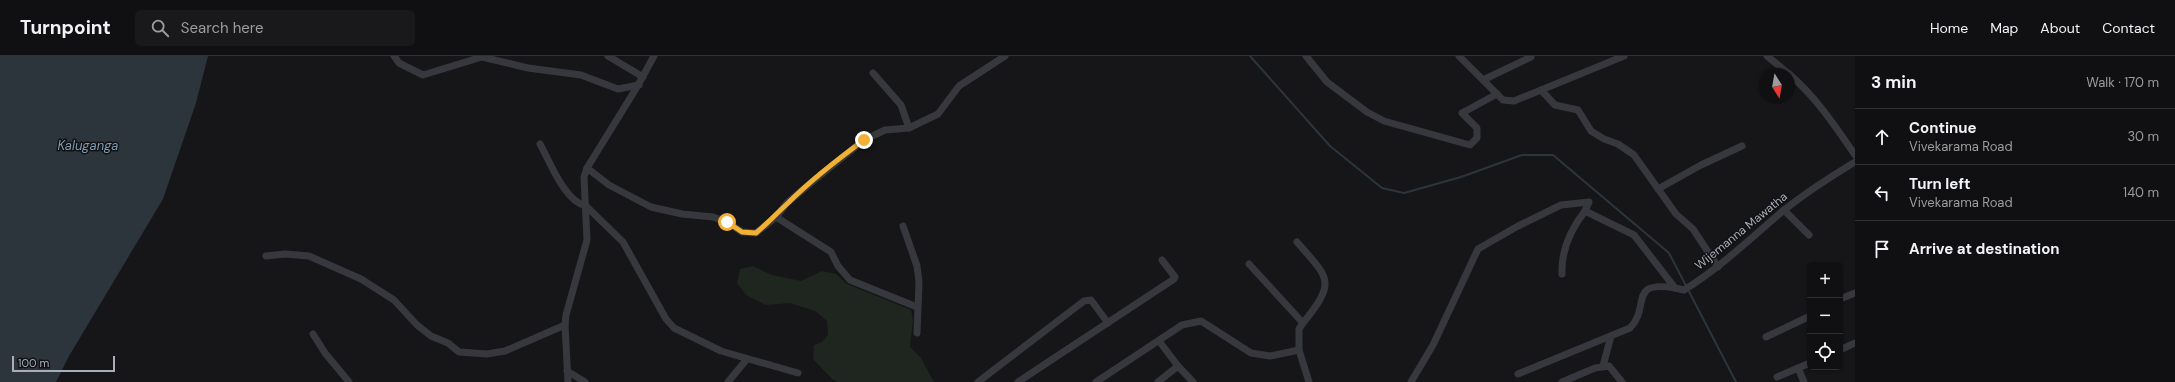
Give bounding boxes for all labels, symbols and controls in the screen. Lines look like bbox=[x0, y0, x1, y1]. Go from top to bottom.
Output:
search box bbox=[135, 10, 415, 46]
text: Turnpoint bbox=[20, 15, 111, 40]
icon: search bbox=[149, 17, 171, 39]
text: Search here bbox=[181, 18, 264, 38]
text: Home bbox=[1930, 19, 1968, 37]
text: Map bbox=[1990, 19, 2018, 37]
text: About bbox=[2040, 19, 2080, 37]
text: Contact bbox=[2102, 19, 2155, 37]
north arrow bbox=[1759, 68, 1795, 104]
text: 3 min bbox=[1871, 71, 1916, 93]
text: Walk · 170 m bbox=[2086, 74, 2159, 91]
text: Continue bbox=[1909, 118, 1977, 138]
icon: ahead bbox=[1871, 126, 1893, 148]
text: 30 m bbox=[2127, 128, 2159, 145]
route end bbox=[855, 131, 873, 149]
water label: Kaluganga bbox=[57, 137, 119, 154]
text: Vivekarama Road bbox=[1909, 138, 2013, 155]
text: Turn left bbox=[1909, 174, 1970, 194]
icon: left bbox=[1871, 182, 1893, 204]
text: 140 m bbox=[2123, 184, 2159, 201]
street label: Wijemanna Mawatha bbox=[1691, 189, 1791, 273]
text: Vivekarama Road bbox=[1909, 194, 2013, 211]
route start bbox=[718, 213, 736, 231]
icon: arrive bbox=[1871, 238, 1893, 260]
text: Arrive at destination bbox=[1909, 239, 2060, 259]
map controls bbox=[1807, 262, 1843, 370]
button: + bbox=[1807, 262, 1843, 298]
button: − bbox=[1807, 298, 1843, 334]
button: locate bbox=[1807, 334, 1843, 370]
scale bar bbox=[12, 354, 115, 373]
text: 100 m bbox=[18, 356, 49, 370]

